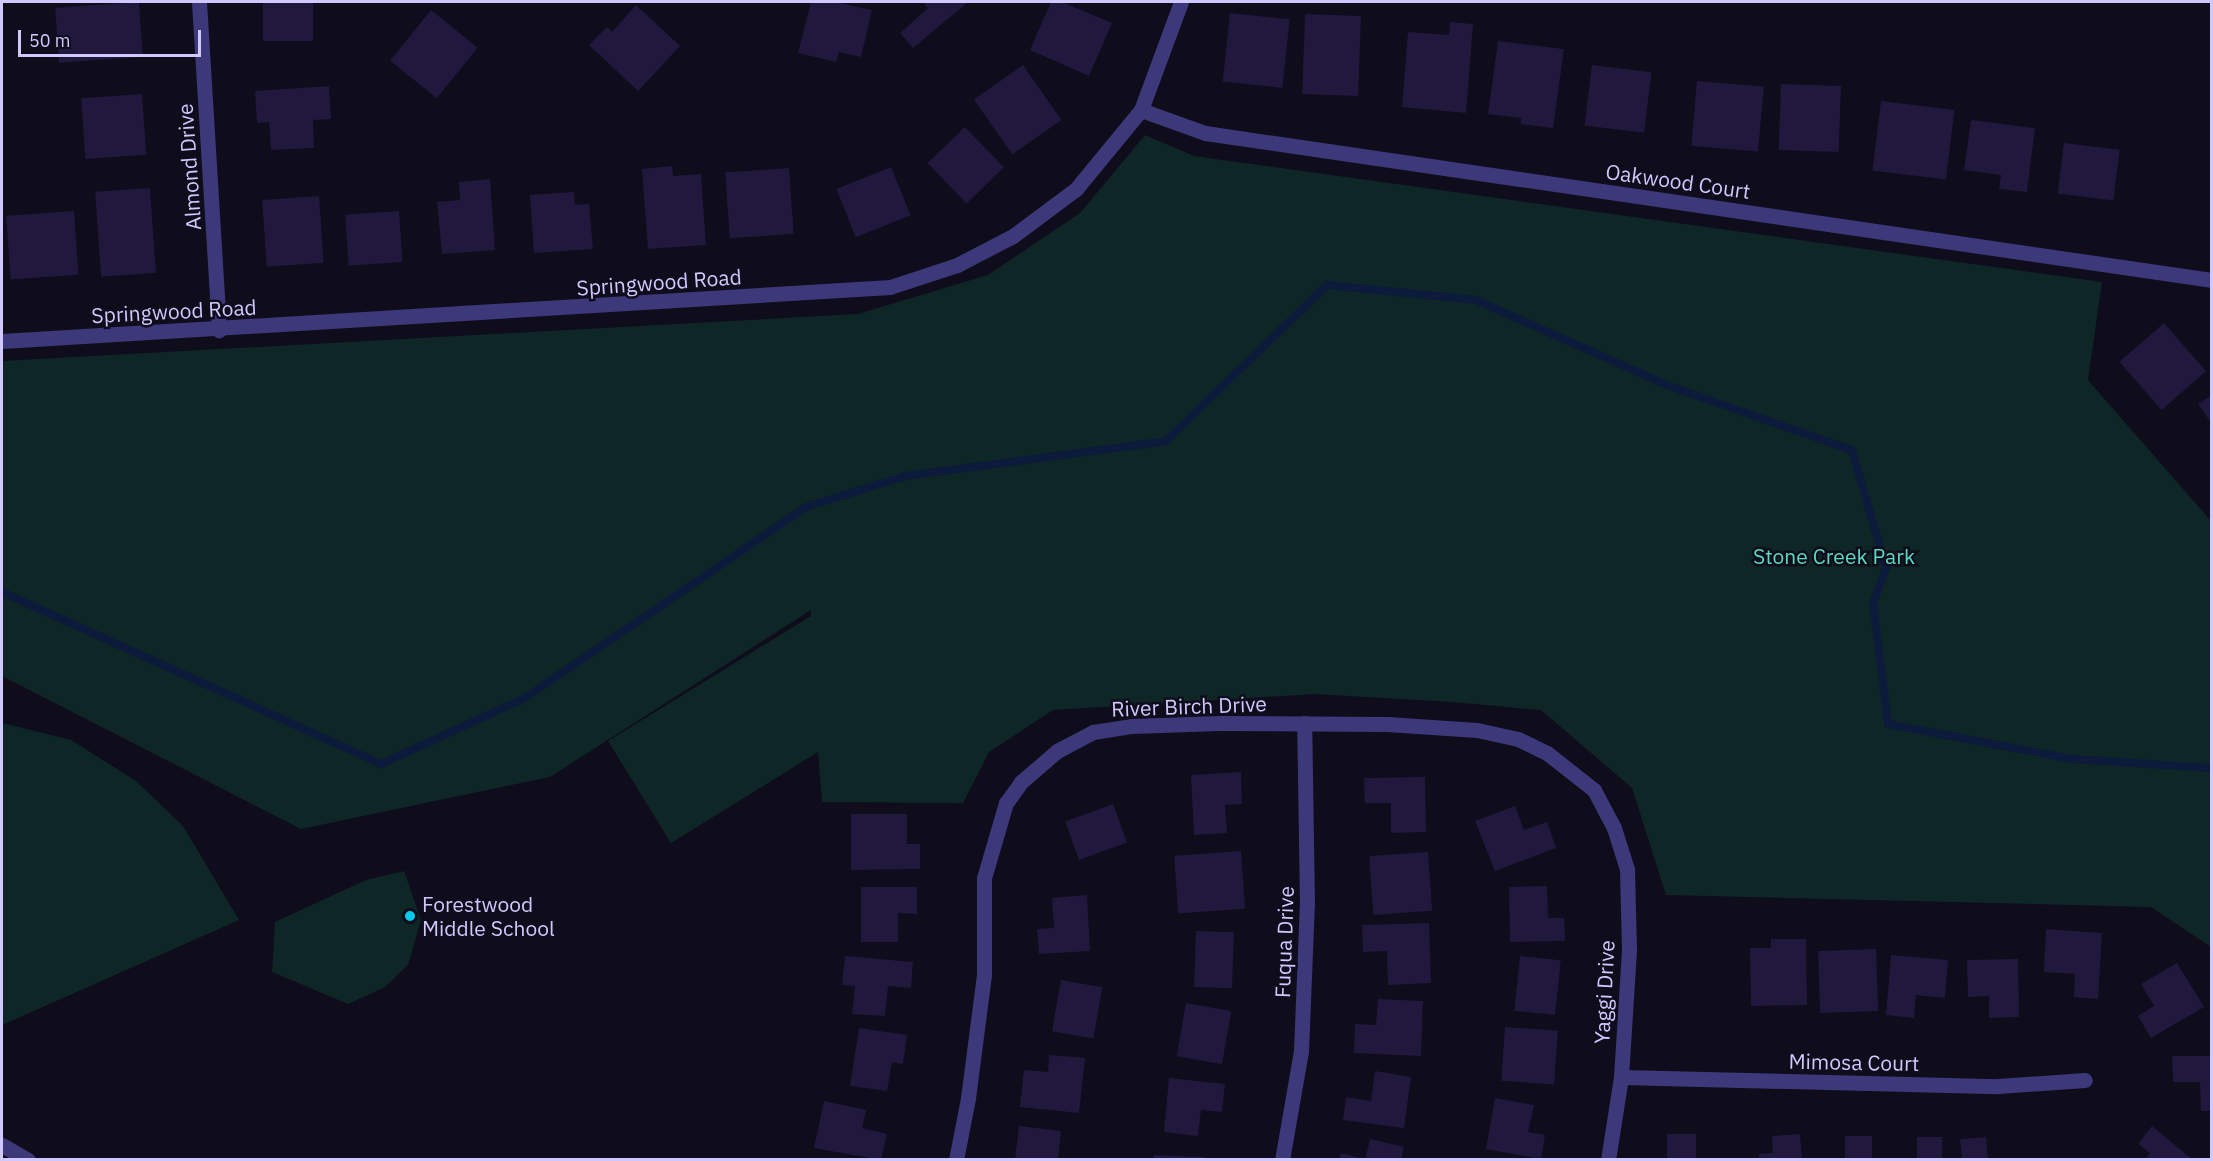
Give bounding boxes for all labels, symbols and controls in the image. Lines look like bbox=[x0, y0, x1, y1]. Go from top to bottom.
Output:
scale bar bbox=[21, 18, 204, 56]
text: 50 m bbox=[29, 29, 71, 52]
street label: Almond Drive bbox=[172, 103, 206, 231]
street label: Oakwood Court bbox=[1604, 158, 1752, 204]
street label: Springwood Road bbox=[576, 264, 742, 300]
street label: Springwood Road bbox=[91, 294, 257, 328]
park label: Stone Creek Park bbox=[1753, 543, 1915, 569]
street label: River Birch Drive bbox=[1111, 691, 1267, 721]
street label: Fuqua Drive bbox=[1269, 886, 1299, 998]
place label: Forestwood Middle School bbox=[422, 891, 555, 941]
marker: Forestwood Middle School bbox=[403, 909, 417, 923]
street label: Yaggi Drive bbox=[1589, 940, 1619, 1044]
street label: Mimosa Court bbox=[1788, 1048, 1920, 1076]

